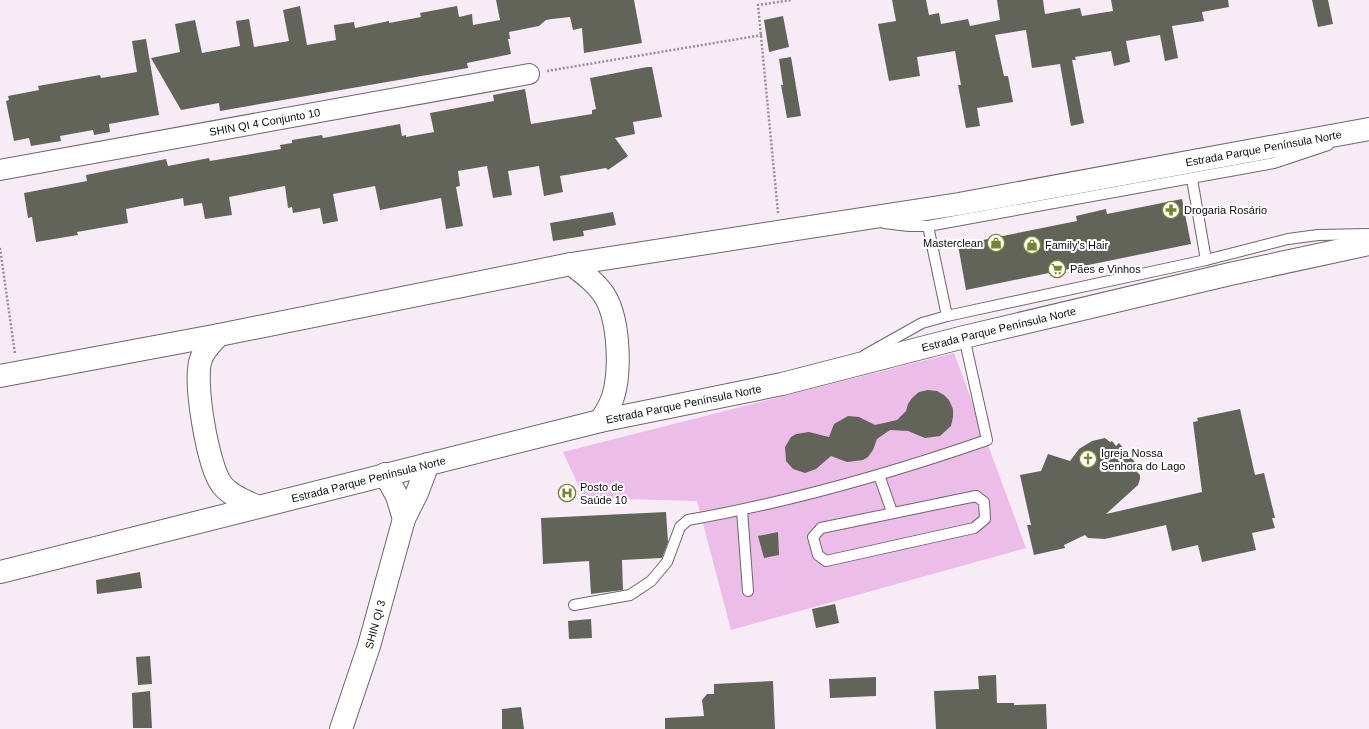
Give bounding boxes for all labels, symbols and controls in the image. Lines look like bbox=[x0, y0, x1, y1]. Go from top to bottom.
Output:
street label: SHIN QI 4 Conjunto 10 bbox=[208, 106, 321, 138]
street label: Estrada Parque Península Norte bbox=[1184, 128, 1343, 168]
pharmacy icon: Drogaria Rosário bbox=[1161, 200, 1181, 220]
place label: Drogaria Rosário bbox=[1184, 204, 1267, 216]
shop icon: Masterclean bbox=[986, 233, 1006, 253]
shop icon: Family's Hair bbox=[1022, 235, 1042, 255]
place label: Masterclean bbox=[923, 237, 983, 249]
place label: Family's Hair bbox=[1045, 239, 1109, 251]
supermarket icon: Pães e Vinhos bbox=[1047, 259, 1067, 279]
place label: Pães e Vinhos bbox=[1070, 263, 1141, 275]
street label: Estrada Parque Península Norte bbox=[920, 305, 1077, 354]
street label: Estrada Parque Península Norte bbox=[605, 382, 762, 426]
place label: Igreja Nossa Senhora do Lago bbox=[1101, 447, 1185, 472]
church icon: Igreja Nossa Senhora do Lago bbox=[1078, 449, 1098, 469]
street label: Estrada Parque Península Norte bbox=[290, 454, 447, 504]
place label: Posto de Saúde 10 bbox=[580, 481, 627, 506]
hospital icon: Posto de Saúde 10 bbox=[557, 483, 577, 503]
street label: SHIN QI 3 bbox=[363, 599, 387, 650]

